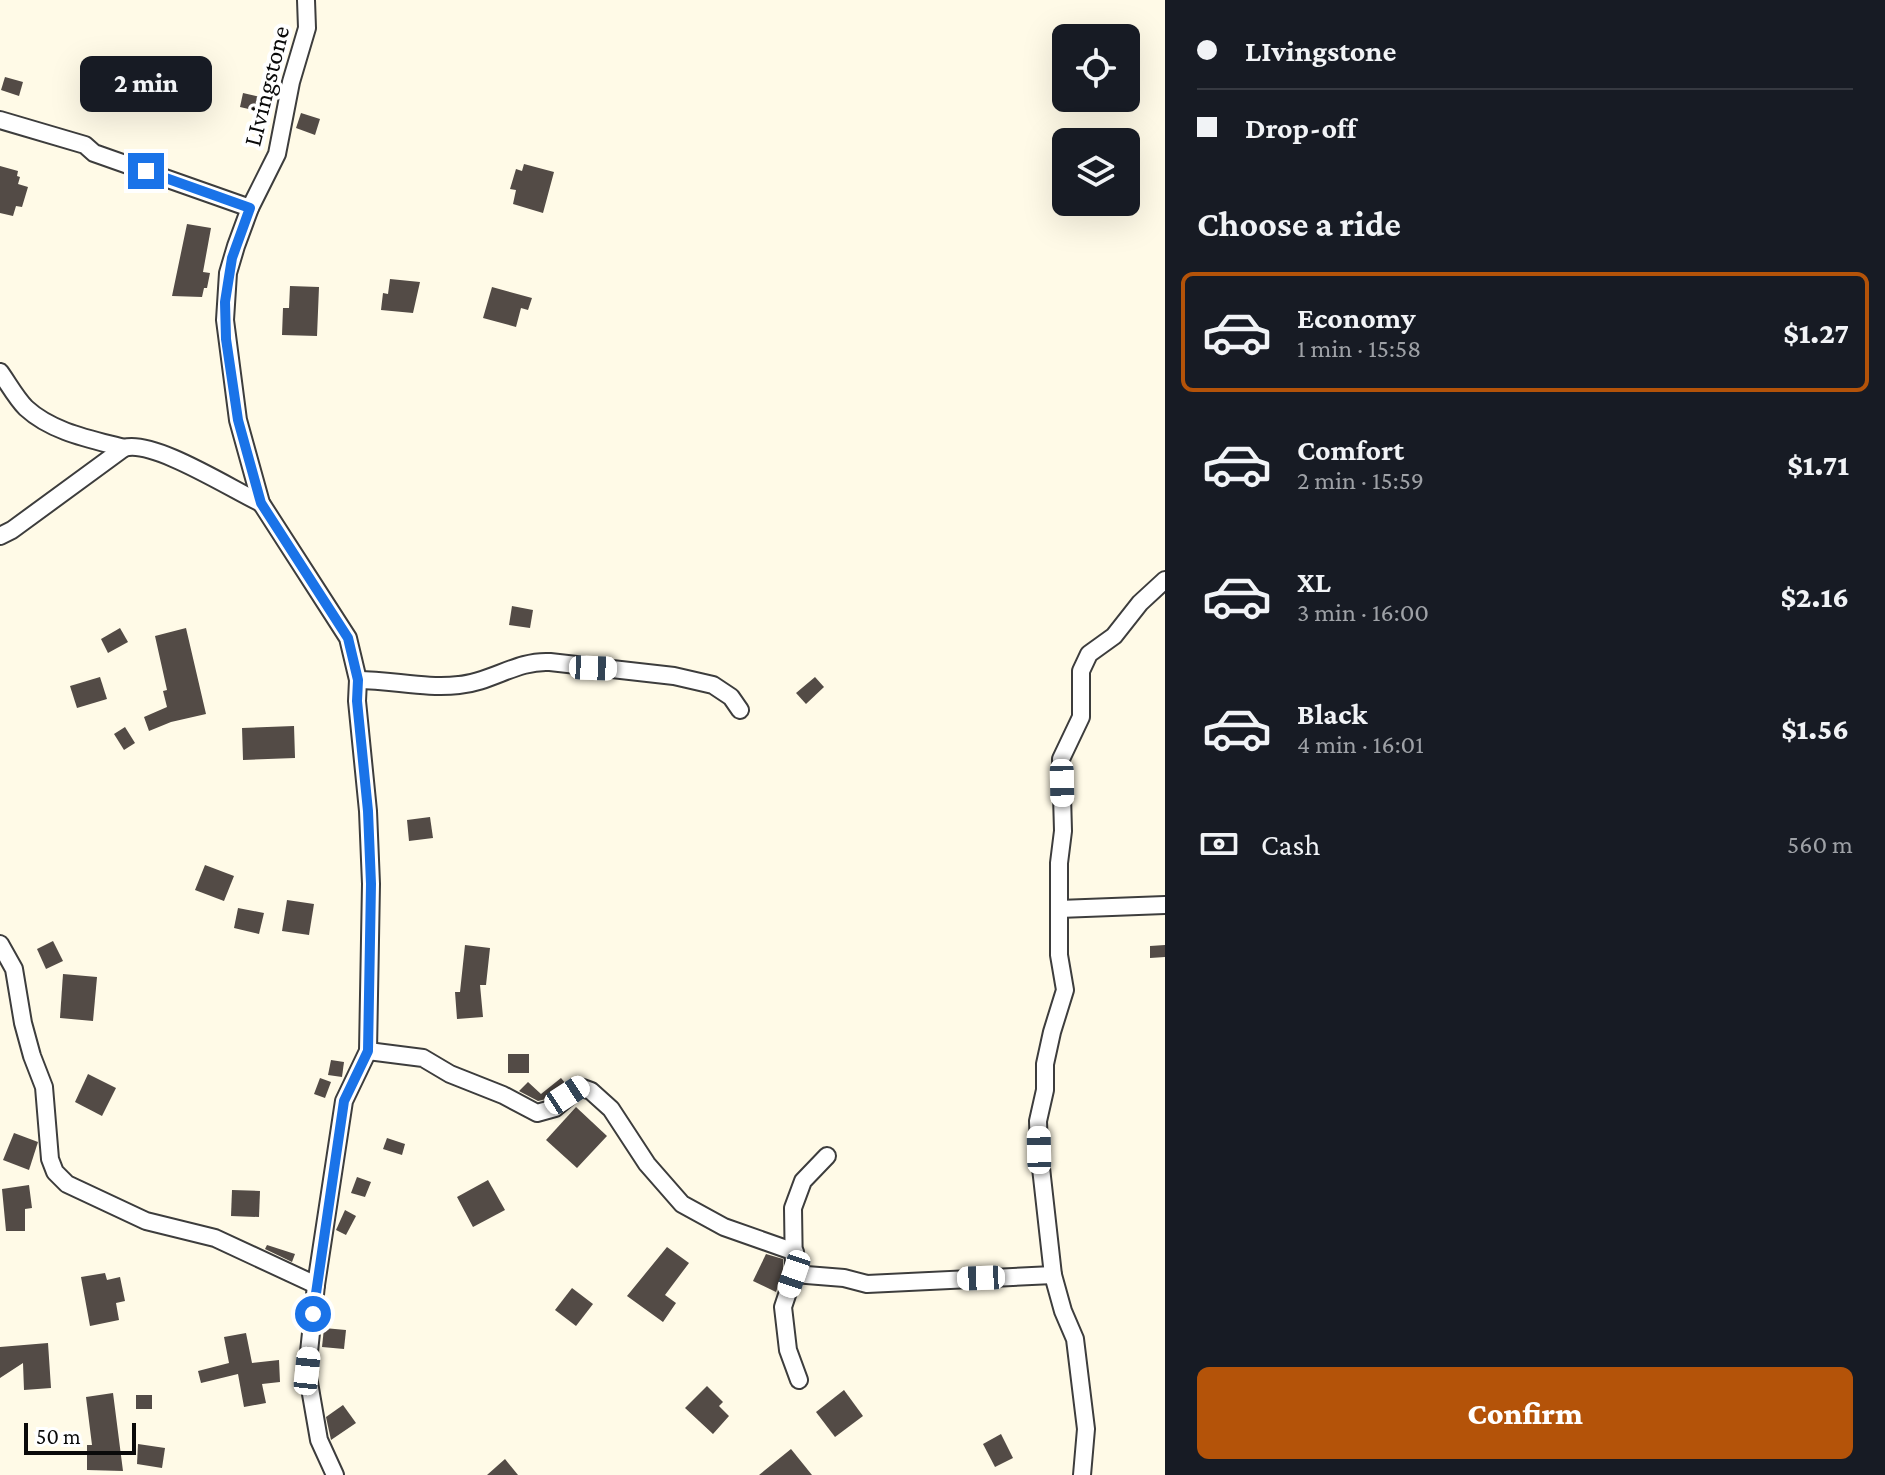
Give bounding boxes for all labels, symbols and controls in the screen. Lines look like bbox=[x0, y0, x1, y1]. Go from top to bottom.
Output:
street label: LIvingstone bbox=[238, 23, 295, 149]
map controls bbox=[1052, 24, 1140, 216]
button: locate bbox=[1052, 24, 1140, 112]
text: LIvingstone bbox=[1245, 34, 1396, 67]
callout: 2 min bbox=[80, 55, 212, 111]
text: 2 min bbox=[114, 69, 178, 98]
text: Drop-off bbox=[1245, 111, 1356, 144]
button: layers bbox=[1052, 128, 1140, 216]
route end bbox=[128, 153, 164, 189]
text: Choose a ride bbox=[1197, 204, 1401, 244]
icon: car bbox=[1201, 296, 1273, 368]
text: Economy bbox=[1297, 301, 1416, 334]
text: $1.27 bbox=[1783, 316, 1849, 349]
text: 1 min · 15:58 bbox=[1297, 334, 1421, 363]
icon: car bbox=[1201, 428, 1273, 500]
text: Comfort bbox=[1297, 433, 1404, 466]
text: $1.71 bbox=[1787, 448, 1849, 481]
text: 2 min · 15:59 bbox=[1297, 466, 1424, 495]
icon: car bbox=[1201, 560, 1273, 632]
text: XL bbox=[1297, 565, 1331, 598]
text: $2.16 bbox=[1780, 580, 1849, 613]
text: 3 min · 16:00 bbox=[1297, 598, 1429, 627]
car bbox=[569, 655, 617, 681]
icon: car bbox=[1201, 692, 1273, 764]
text: Black bbox=[1297, 697, 1368, 730]
text: $1.56 bbox=[1781, 712, 1849, 745]
text: 4 min · 16:01 bbox=[1297, 730, 1424, 759]
car bbox=[1050, 759, 1074, 807]
icon: cash bbox=[1197, 822, 1241, 866]
text: Cash bbox=[1261, 828, 1320, 861]
text: 560 m bbox=[1787, 830, 1853, 859]
car bbox=[540, 1072, 594, 1118]
car bbox=[1027, 1126, 1051, 1174]
car bbox=[775, 1247, 813, 1301]
car bbox=[957, 1265, 1005, 1291]
route start bbox=[295, 1296, 331, 1332]
car bbox=[293, 1346, 321, 1396]
button: Confirm bbox=[1197, 1367, 1853, 1459]
scale bar bbox=[24, 1419, 136, 1455]
text: 50 m bbox=[36, 1424, 81, 1449]

